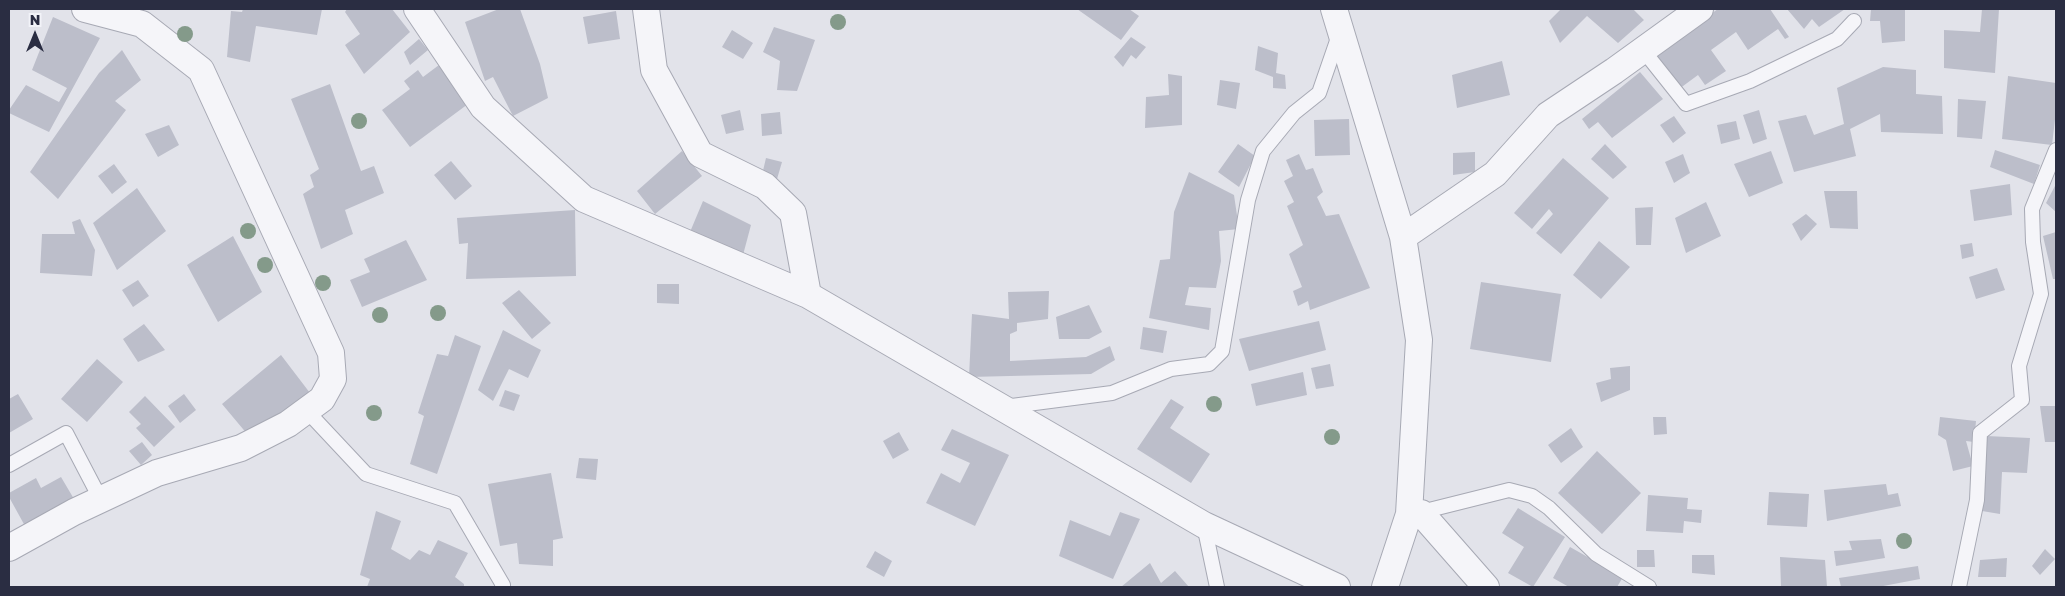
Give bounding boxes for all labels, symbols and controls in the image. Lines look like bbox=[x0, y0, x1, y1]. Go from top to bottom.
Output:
north arrow bbox=[10, 10, 60, 60]
text: N bbox=[30, 11, 40, 28]

